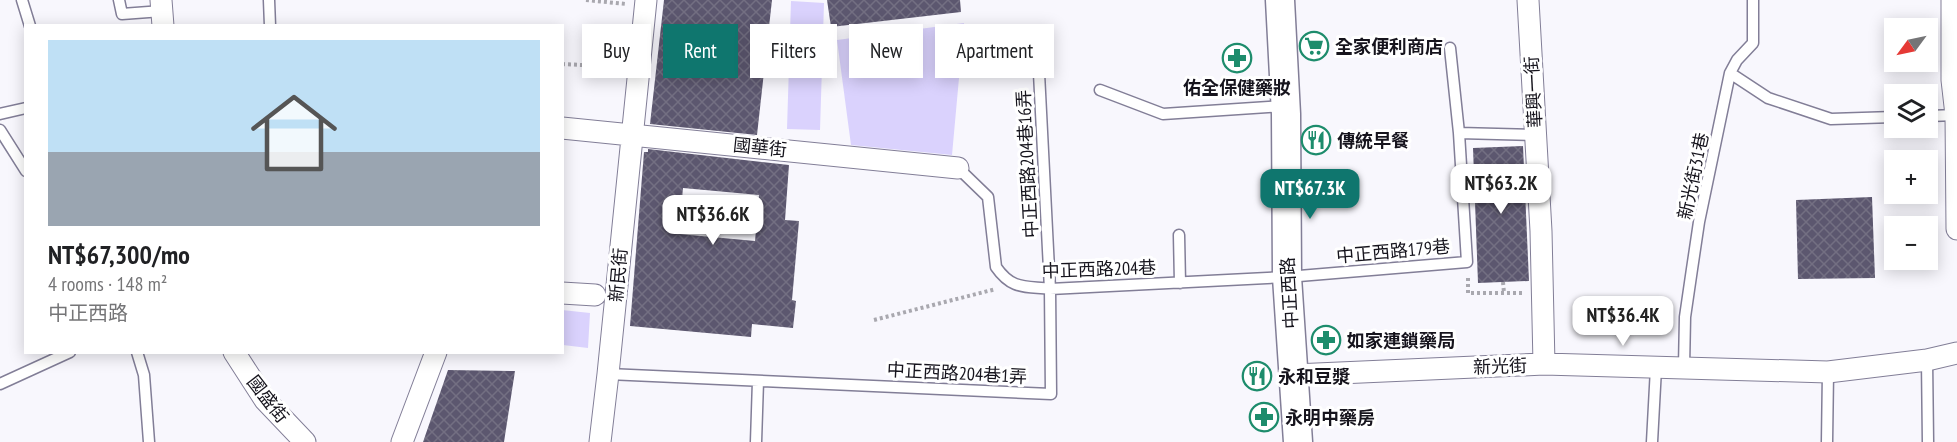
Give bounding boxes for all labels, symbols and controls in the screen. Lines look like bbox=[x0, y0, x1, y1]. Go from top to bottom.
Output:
north arrow bbox=[1884, 18, 1938, 72]
map controls bbox=[1884, 18, 1938, 270]
chip: Buy bbox=[582, 24, 651, 78]
chip: Rent bbox=[663, 24, 738, 78]
chip: Filters bbox=[750, 24, 837, 78]
chip: New bbox=[849, 24, 923, 78]
chip: Apartment bbox=[935, 24, 1054, 78]
supermarket icon: 全家便利商店 bbox=[1298, 30, 1330, 62]
place label: 全家便利商店 bbox=[1335, 35, 1443, 58]
pharmacy icon: 佑全保健藥妝 bbox=[1221, 42, 1253, 74]
street label: 華興一街 bbox=[1520, 55, 1546, 129]
place label: 佑全保健藥妝 bbox=[1183, 76, 1291, 99]
icon: home bbox=[240, 79, 348, 187]
button: layers bbox=[1884, 84, 1938, 138]
street label: 中正西路204巷16弄 bbox=[1012, 89, 1042, 239]
restaurant icon: 傳統早餐 bbox=[1300, 124, 1332, 156]
place label: 傳統早餐 bbox=[1337, 129, 1409, 152]
street label: 新光街31巷 bbox=[1673, 130, 1713, 222]
street label: 國華街 bbox=[732, 133, 788, 161]
button: + bbox=[1884, 150, 1938, 204]
pin: NT$63.2K bbox=[1439, 164, 1563, 215]
pin: NT$67.3K bbox=[1248, 169, 1372, 220]
text: NT$63.2K bbox=[1464, 170, 1538, 196]
text: NT$67.3K bbox=[1274, 175, 1346, 201]
pin: NT$36.6K bbox=[651, 195, 775, 246]
text: NT$36.6K bbox=[676, 201, 750, 227]
button: − bbox=[1884, 216, 1938, 270]
street label: 中正西路179巷 bbox=[1335, 235, 1451, 267]
text: NT$67,300/mo bbox=[48, 238, 190, 271]
street label: 新民街 bbox=[604, 247, 632, 303]
street label: 中正西路204巷 bbox=[1041, 256, 1157, 282]
street label: 中正西路 bbox=[1276, 256, 1302, 330]
text: 4 rooms · 148 m² bbox=[48, 271, 167, 297]
pin: NT$36.4K bbox=[1561, 296, 1685, 347]
text: 中正西路 bbox=[48, 300, 128, 326]
text: NT$36.4K bbox=[1586, 302, 1660, 328]
pharmacy icon: 如家連鎖藥局 bbox=[1310, 324, 1342, 356]
place label: 如家連鎖藥局 bbox=[1347, 329, 1455, 352]
street label: 新光街 bbox=[1473, 354, 1527, 378]
street label: 中正西路204巷1弄 bbox=[886, 358, 1028, 388]
restaurant icon: 永和豆漿 bbox=[1241, 360, 1273, 392]
place label: 永和豆漿 bbox=[1278, 365, 1350, 388]
street label: 國盛街 bbox=[242, 371, 294, 427]
pharmacy icon: 永明中藥房 bbox=[1248, 401, 1280, 433]
place label: 永明中藥房 bbox=[1285, 406, 1375, 429]

